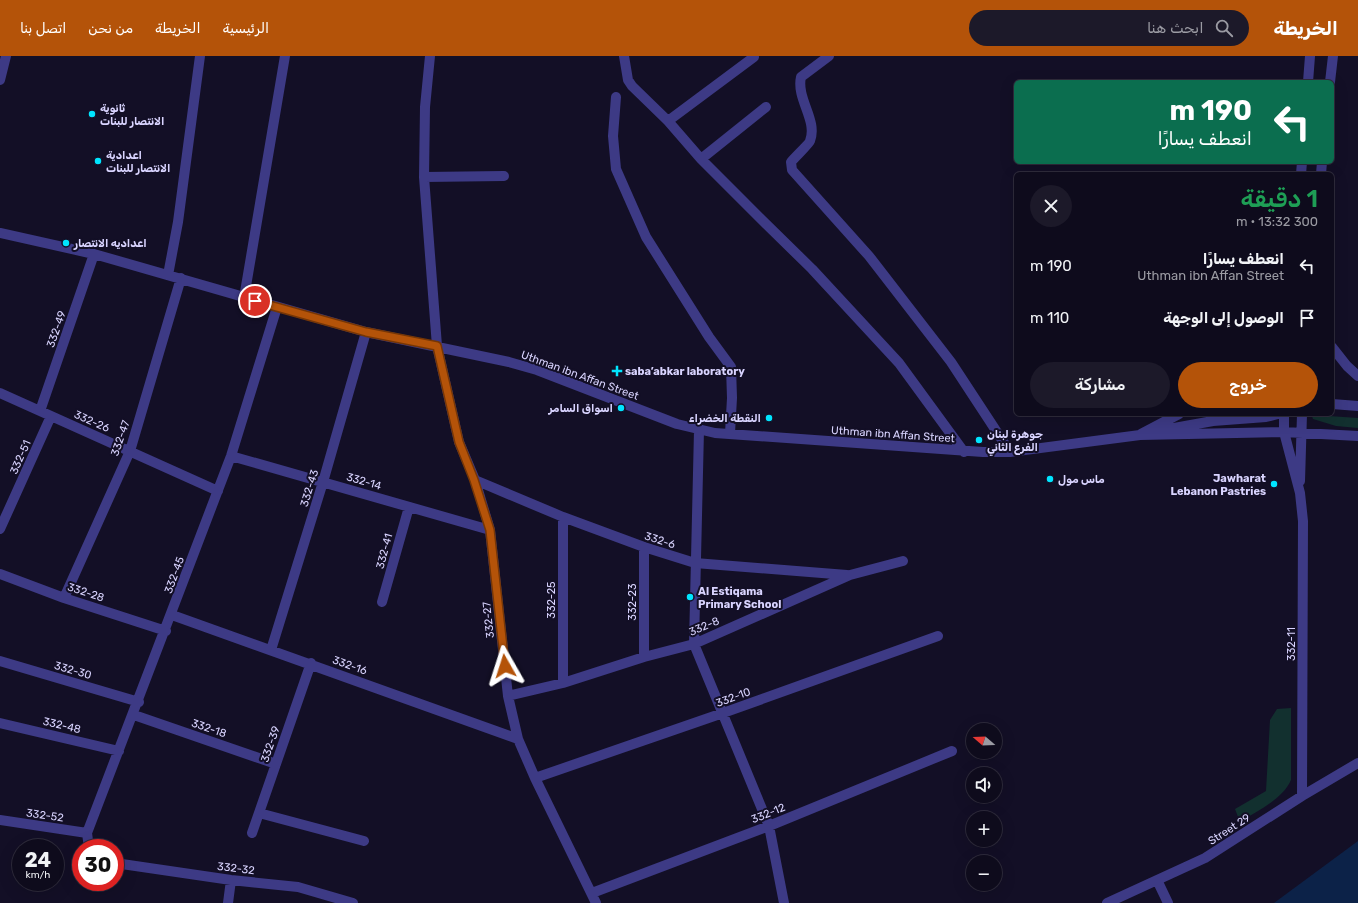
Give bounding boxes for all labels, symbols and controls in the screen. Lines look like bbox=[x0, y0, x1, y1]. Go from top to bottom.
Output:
search box bbox=[969, 10, 1249, 46]
icon: search bbox=[1213, 17, 1235, 39]
text: الخريطة bbox=[1273, 17, 1338, 40]
text: ابحث هنا bbox=[1147, 19, 1203, 37]
text: اتصل بنا bbox=[20, 20, 66, 37]
text: من نحن bbox=[88, 20, 133, 37]
text: الخريطة bbox=[155, 20, 200, 37]
text: الرئيسية bbox=[222, 20, 269, 37]
text: 190 m bbox=[1169, 94, 1252, 127]
icon: left bbox=[1266, 96, 1318, 148]
place label: ثانوية الانتصار للبنات bbox=[100, 102, 164, 128]
marker: ثانوية الانتصار للبنات bbox=[87, 109, 97, 119]
text: انعطف يسارًا bbox=[1158, 128, 1252, 150]
place label: اعدادية الانتصار للبنات bbox=[106, 149, 170, 175]
marker: اعدادية الانتصار للبنات bbox=[93, 156, 103, 166]
button: close bbox=[1030, 185, 1072, 227]
text: 1 دقيقة bbox=[1241, 185, 1318, 213]
text: 300 m · 13:32 bbox=[1236, 214, 1318, 229]
place label: اعداديه الانتصار bbox=[73, 237, 147, 250]
marker: اعداديه الانتصار bbox=[61, 238, 71, 248]
text: انعطف يسارًا bbox=[1203, 250, 1284, 268]
icon: left bbox=[1296, 255, 1318, 277]
text: 190 m bbox=[1030, 257, 1072, 275]
text: Uthman ibn Affan Street bbox=[1137, 268, 1284, 283]
pin bbox=[238, 284, 272, 318]
icon: arrive bbox=[244, 290, 266, 312]
icon: arrive bbox=[1296, 307, 1318, 329]
street label: 332-49 bbox=[44, 309, 69, 349]
text: 110 m bbox=[1030, 309, 1069, 327]
text: الوصول إلى الوجهة bbox=[1163, 309, 1284, 327]
street label: Uthman ibn Affan Street bbox=[519, 348, 641, 403]
button: مشاركة bbox=[1030, 362, 1170, 408]
button: خروج bbox=[1178, 362, 1318, 408]
place label: saba’abkar laboratory bbox=[625, 365, 745, 378]
marker: saba’abkar laboratory bbox=[612, 366, 622, 376]
place label: اسواق السامر bbox=[547, 402, 613, 415]
marker: اسواق السامر bbox=[616, 403, 626, 413]
street label: 332-26 bbox=[72, 408, 112, 435]
place label: النقطة الخضراء bbox=[689, 412, 761, 425]
marker: النقطة الخضراء bbox=[764, 413, 774, 423]
street label: 332-47 bbox=[108, 418, 133, 458]
street label: Uthman ibn Affan Street bbox=[831, 424, 956, 445]
place label: جوهرة لبنان الفرع الثاني bbox=[987, 428, 1043, 456]
marker: جوهرة لبنان الفرع الثاني bbox=[974, 435, 984, 445]
street label: 332-51 bbox=[7, 438, 34, 476]
street label: 332-43 bbox=[298, 468, 321, 508]
street label: 332-14 bbox=[345, 470, 383, 493]
place label: Jawharat Lebanon Pastries bbox=[1171, 472, 1266, 498]
place label: ماس مول bbox=[1058, 473, 1105, 486]
marker: ماس مول bbox=[1045, 474, 1055, 484]
marker: Jawharat Lebanon Pastries bbox=[1269, 479, 1279, 489]
street label: 332-6 bbox=[643, 529, 677, 552]
street label: 332-41 bbox=[374, 532, 395, 570]
street label: 332-45 bbox=[162, 555, 187, 595]
street label: 332-28 bbox=[66, 580, 106, 604]
street label: 332-25 bbox=[545, 581, 558, 619]
street label: 332-23 bbox=[626, 583, 639, 621]
place label: Al Estiqama Primary School bbox=[698, 585, 781, 611]
marker: Al Estiqama Primary School bbox=[685, 592, 695, 602]
street label: 332-27 bbox=[480, 601, 497, 639]
street label: 332-8 bbox=[687, 614, 721, 639]
street label: 332-11 bbox=[1285, 627, 1298, 661]
position arrow bbox=[484, 645, 526, 687]
street label: 332-16 bbox=[331, 653, 369, 678]
street label: 332-30 bbox=[53, 659, 93, 682]
street label: 332-10 bbox=[714, 685, 752, 710]
street label: 332-48 bbox=[42, 715, 82, 736]
street label: 332-18 bbox=[190, 716, 228, 740]
north arrow bbox=[966, 723, 1002, 759]
map controls bbox=[966, 723, 1002, 891]
street label: 332-39 bbox=[258, 724, 283, 764]
button: sound bbox=[966, 767, 1002, 803]
street label: 332-12 bbox=[749, 801, 787, 826]
street label: 332-52 bbox=[25, 806, 64, 825]
button: + bbox=[966, 811, 1002, 847]
street label: Street 29 bbox=[1206, 811, 1253, 848]
speed limit sign: 30 bbox=[72, 839, 124, 891]
text: 24 bbox=[25, 848, 51, 872]
button: − bbox=[966, 855, 1002, 891]
street label: 332-32 bbox=[216, 860, 255, 877]
text: km/h bbox=[26, 869, 50, 881]

